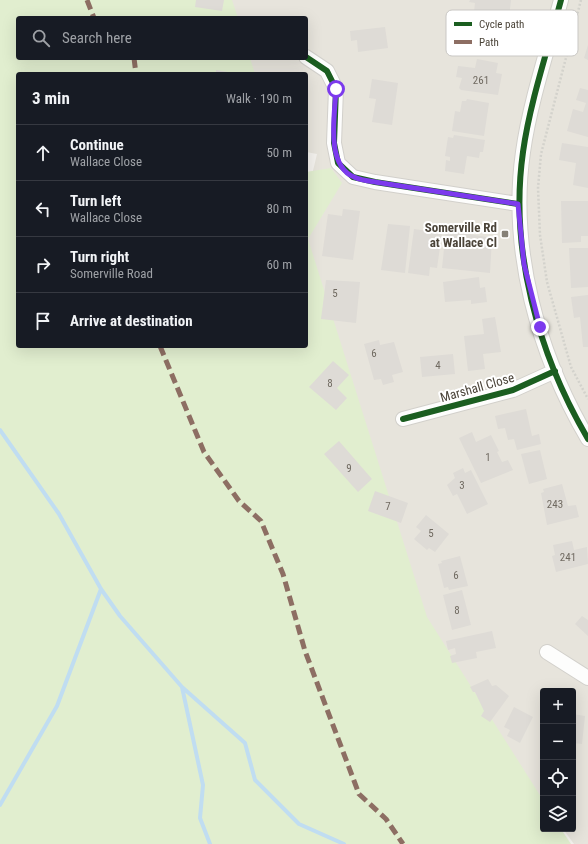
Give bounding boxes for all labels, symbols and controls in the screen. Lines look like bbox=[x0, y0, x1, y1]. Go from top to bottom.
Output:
legend bbox=[446, 10, 578, 56]
search box bbox=[16, 16, 308, 60]
text: Cycle path bbox=[479, 18, 524, 31]
icon: search bbox=[30, 27, 52, 49]
text: Search here bbox=[62, 29, 132, 47]
text: Path bbox=[479, 36, 499, 49]
house number: 261 bbox=[473, 74, 489, 87]
route start bbox=[327, 80, 345, 98]
text: 3 min bbox=[32, 88, 70, 108]
text: Walk · 190 m bbox=[226, 91, 292, 106]
text: Continue bbox=[70, 136, 124, 154]
icon: ahead bbox=[32, 142, 54, 164]
text: 50 m bbox=[266, 145, 292, 160]
text: Wallace Close bbox=[70, 154, 142, 169]
text: Turn left bbox=[70, 192, 121, 210]
icon: left bbox=[32, 198, 54, 220]
text: 80 m bbox=[266, 201, 292, 216]
text: Wallace Close bbox=[70, 210, 142, 225]
place label: Somerville Rd at Wallace Cl bbox=[425, 220, 497, 250]
marker: Somerville Rd at Wallace Cl bbox=[500, 229, 510, 239]
text: Turn right bbox=[70, 248, 129, 266]
icon: right bbox=[32, 254, 54, 276]
text: 60 m bbox=[266, 257, 292, 272]
text: Somerville Road bbox=[70, 266, 153, 281]
house number: 5 bbox=[332, 287, 338, 300]
icon: arrive bbox=[32, 310, 54, 332]
text: Arrive at destination bbox=[70, 312, 193, 330]
route end bbox=[531, 318, 549, 336]
house number: 6 bbox=[371, 347, 377, 360]
house number: 4 bbox=[435, 359, 441, 372]
street label: Marshall Close bbox=[438, 370, 516, 405]
house number: 8 bbox=[327, 377, 333, 390]
house number: 1 bbox=[485, 451, 491, 464]
house number: 9 bbox=[346, 462, 352, 475]
house number: 3 bbox=[459, 479, 465, 492]
house number: 243 bbox=[547, 498, 563, 511]
house number: 7 bbox=[385, 500, 391, 513]
house number: 5 bbox=[428, 527, 434, 540]
house number: 241 bbox=[560, 551, 576, 564]
house number: 6 bbox=[453, 569, 459, 582]
house number: 8 bbox=[454, 604, 460, 617]
map controls bbox=[540, 688, 576, 832]
button: + bbox=[540, 688, 576, 724]
button: − bbox=[540, 724, 576, 760]
button: locate bbox=[540, 760, 576, 796]
button: layers bbox=[540, 796, 576, 832]

